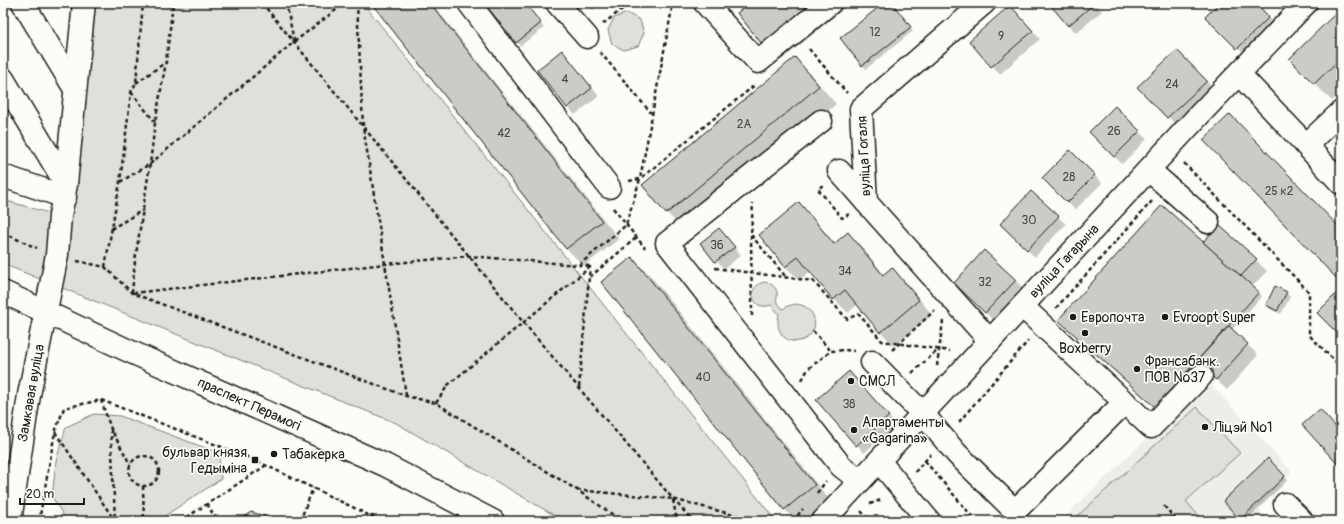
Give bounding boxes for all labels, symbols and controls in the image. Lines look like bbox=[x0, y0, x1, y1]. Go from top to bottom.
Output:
house number: 12 bbox=[869, 25, 881, 40]
house number: 9 bbox=[998, 29, 1004, 44]
house number: 4 bbox=[562, 72, 569, 87]
house number: 24 bbox=[1165, 77, 1179, 92]
street label: вуліца Гогаля bbox=[853, 115, 875, 197]
house number: 2А bbox=[737, 117, 751, 132]
house number: 26 bbox=[1107, 124, 1121, 139]
house number: 42 bbox=[497, 126, 511, 141]
house number: 28 bbox=[1063, 170, 1075, 185]
house number: 25 к2 bbox=[1265, 184, 1294, 199]
house number: 30 bbox=[1022, 213, 1036, 228]
street label: вуліца Гагарына bbox=[1026, 221, 1102, 301]
house number: 36 bbox=[710, 238, 724, 253]
house number: 34 bbox=[838, 264, 852, 279]
house number: 32 bbox=[978, 275, 992, 290]
place label: Европочта bbox=[1081, 309, 1145, 326]
place label: Evroopt Super bbox=[1173, 309, 1255, 326]
marker: Европочта bbox=[1068, 312, 1078, 322]
marker: Evroopt Super bbox=[1160, 312, 1170, 322]
marker: Boxberry bbox=[1080, 328, 1090, 338]
place label: Boxberry bbox=[1059, 340, 1111, 357]
street label: Замкавая вуліца bbox=[14, 343, 48, 443]
place label: Франсабанк. ПОВ №37 bbox=[1145, 353, 1220, 386]
marker: Франсабанк. ПОВ №37 bbox=[1132, 364, 1142, 374]
house number: 40 bbox=[695, 370, 711, 385]
place label: СМСЛ bbox=[859, 373, 895, 390]
street label: праспект Перамогі bbox=[195, 374, 304, 435]
marker: СМСЛ bbox=[846, 376, 856, 386]
house number: 38 bbox=[843, 397, 855, 412]
place label: Апартаменты «Gagarina» bbox=[862, 414, 944, 447]
place label: Ліцэй №1 bbox=[1212, 419, 1272, 436]
marker: Ліцэй №1 bbox=[1200, 422, 1210, 432]
marker: Апартаменты «Gagarina» bbox=[849, 425, 859, 435]
place label: бульвар князя Гедыміна bbox=[162, 444, 247, 477]
place label: Табакерка bbox=[282, 446, 345, 463]
marker: Табакерка bbox=[269, 449, 279, 459]
marker: бульвар князя Гедыміна bbox=[250, 455, 260, 465]
scale bar bbox=[20, 480, 84, 506]
text: 20 m bbox=[26, 487, 55, 502]

